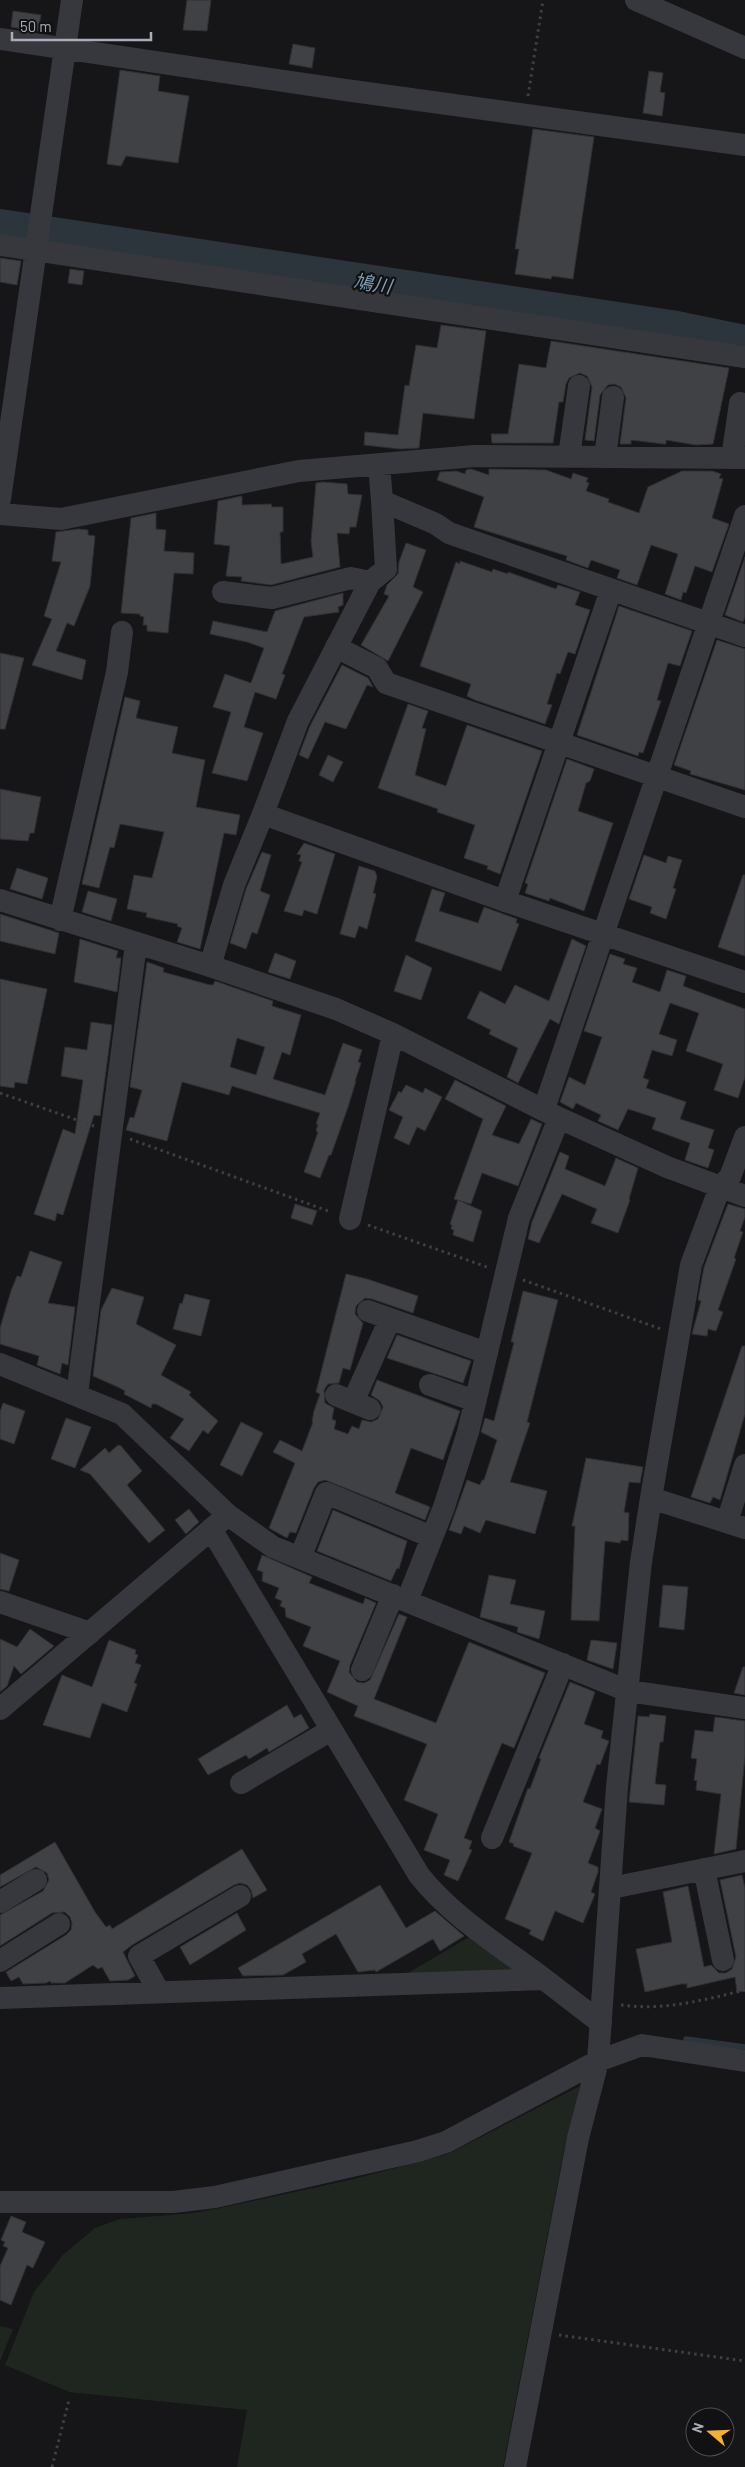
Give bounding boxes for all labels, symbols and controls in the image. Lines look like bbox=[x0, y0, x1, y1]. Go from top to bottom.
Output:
scale bar bbox=[12, 10, 151, 42]
text: 50 m bbox=[20, 17, 52, 35]
water label: 鳩川 bbox=[352, 269, 396, 298]
north arrow bbox=[685, 2407, 735, 2457]
text: N bbox=[688, 2420, 707, 2435]

